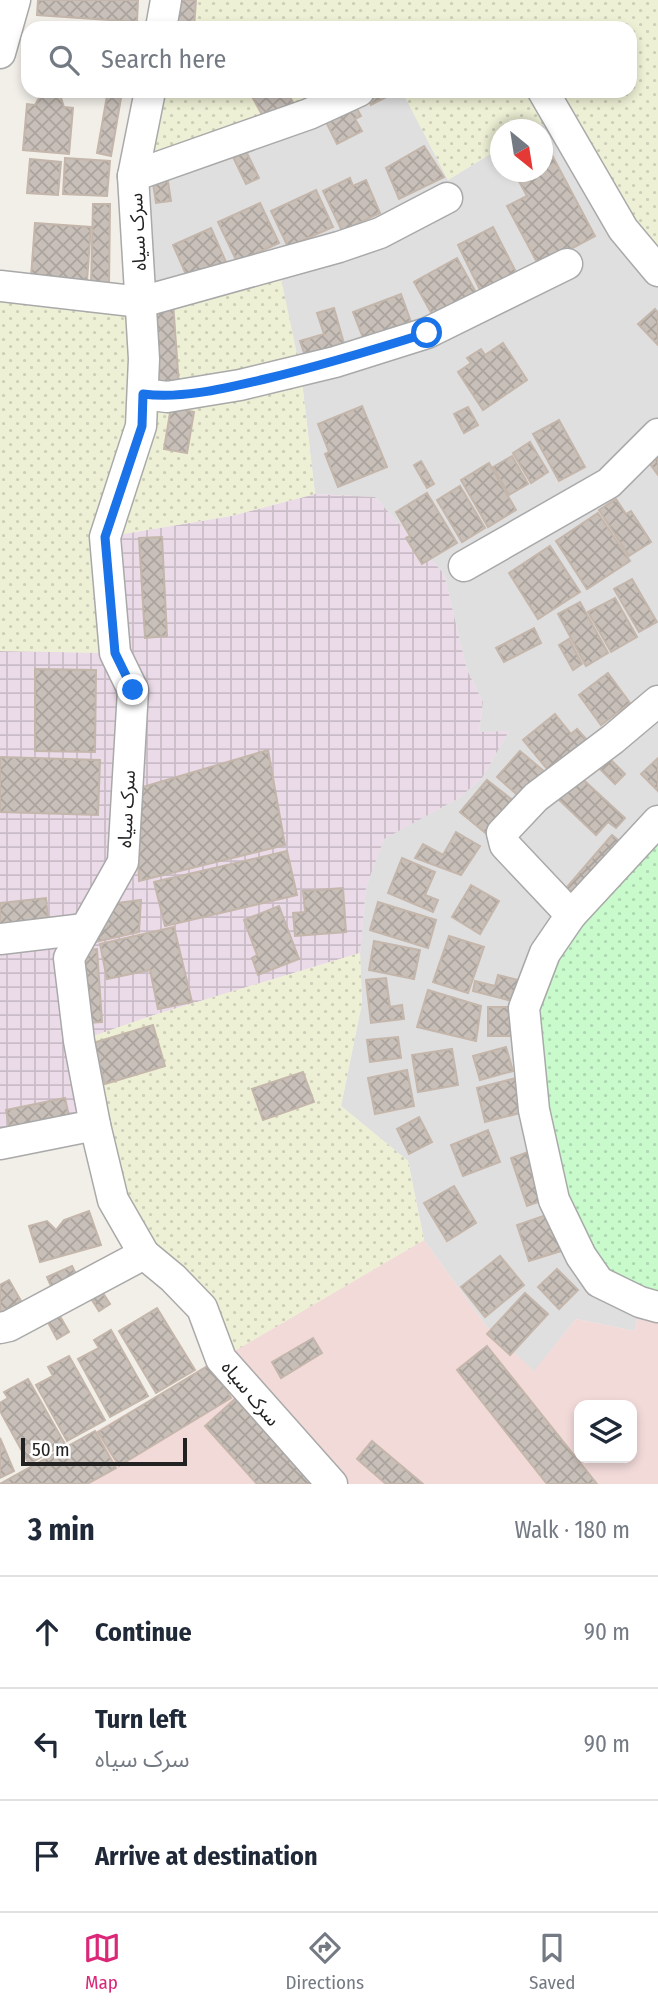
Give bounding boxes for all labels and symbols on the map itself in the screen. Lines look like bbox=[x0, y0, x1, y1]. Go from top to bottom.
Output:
north arrow bbox=[490, 119, 553, 182]
street label: سرک سیاه bbox=[124, 192, 151, 272]
route start bbox=[411, 317, 442, 348]
route end bbox=[117, 674, 148, 705]
street label: سرک سیاه bbox=[113, 769, 140, 849]
street label: سرک سیاه bbox=[217, 1356, 284, 1431]
scale bar bbox=[21, 1435, 187, 1467]

